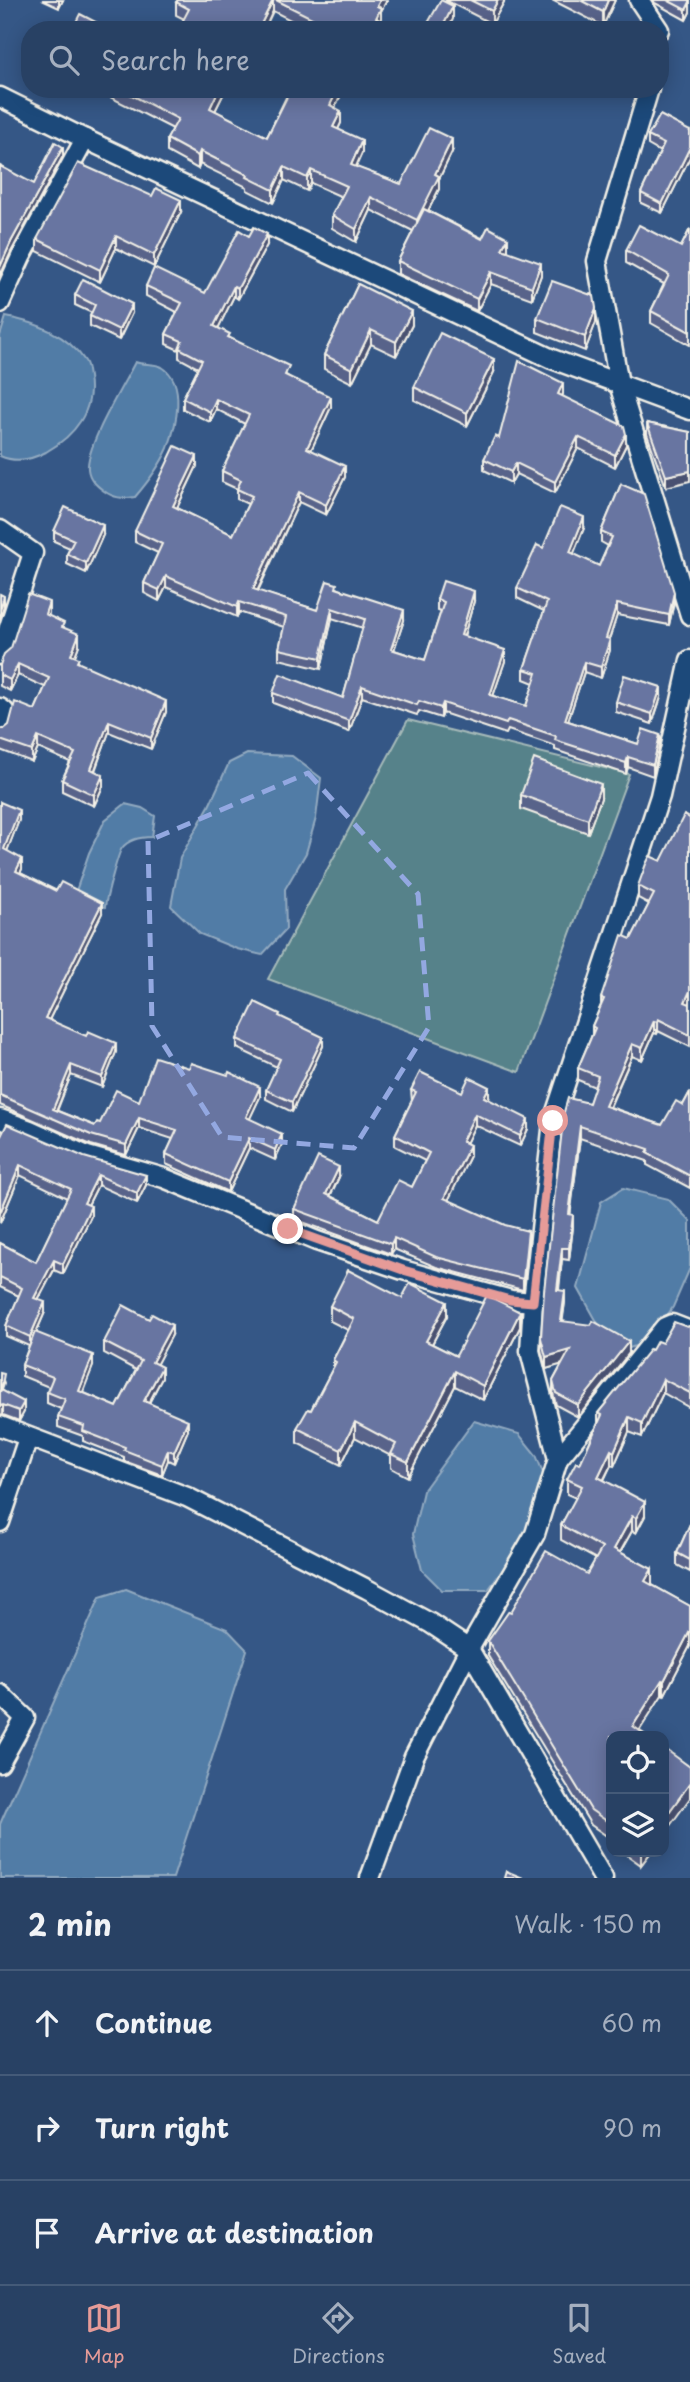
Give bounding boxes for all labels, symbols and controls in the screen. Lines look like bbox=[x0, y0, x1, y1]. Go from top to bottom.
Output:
search box bbox=[21, 21, 669, 98]
text: Search here bbox=[101, 40, 250, 79]
icon: search bbox=[45, 41, 83, 79]
route start bbox=[537, 1105, 568, 1136]
route end bbox=[272, 1213, 303, 1244]
map controls bbox=[606, 1731, 669, 1857]
button: locate bbox=[606, 1731, 669, 1794]
button: layers bbox=[606, 1794, 669, 1857]
text: 2 min bbox=[28, 1901, 112, 1946]
text: Walk · 150 m bbox=[514, 1906, 662, 1941]
text: Continue bbox=[95, 2003, 212, 2042]
icon: ahead bbox=[28, 2004, 66, 2042]
text: 60 m bbox=[602, 2005, 662, 2040]
text: Turn right bbox=[95, 2108, 229, 2147]
icon: right bbox=[28, 2109, 66, 2147]
text: 90 m bbox=[603, 2110, 662, 2145]
text: Arrive at destination bbox=[95, 2213, 374, 2252]
icon: arrive bbox=[28, 2214, 66, 2252]
tab: Map bbox=[84, 2299, 124, 2369]
tab: Directions bbox=[292, 2299, 385, 2369]
tab: Saved bbox=[552, 2299, 606, 2369]

